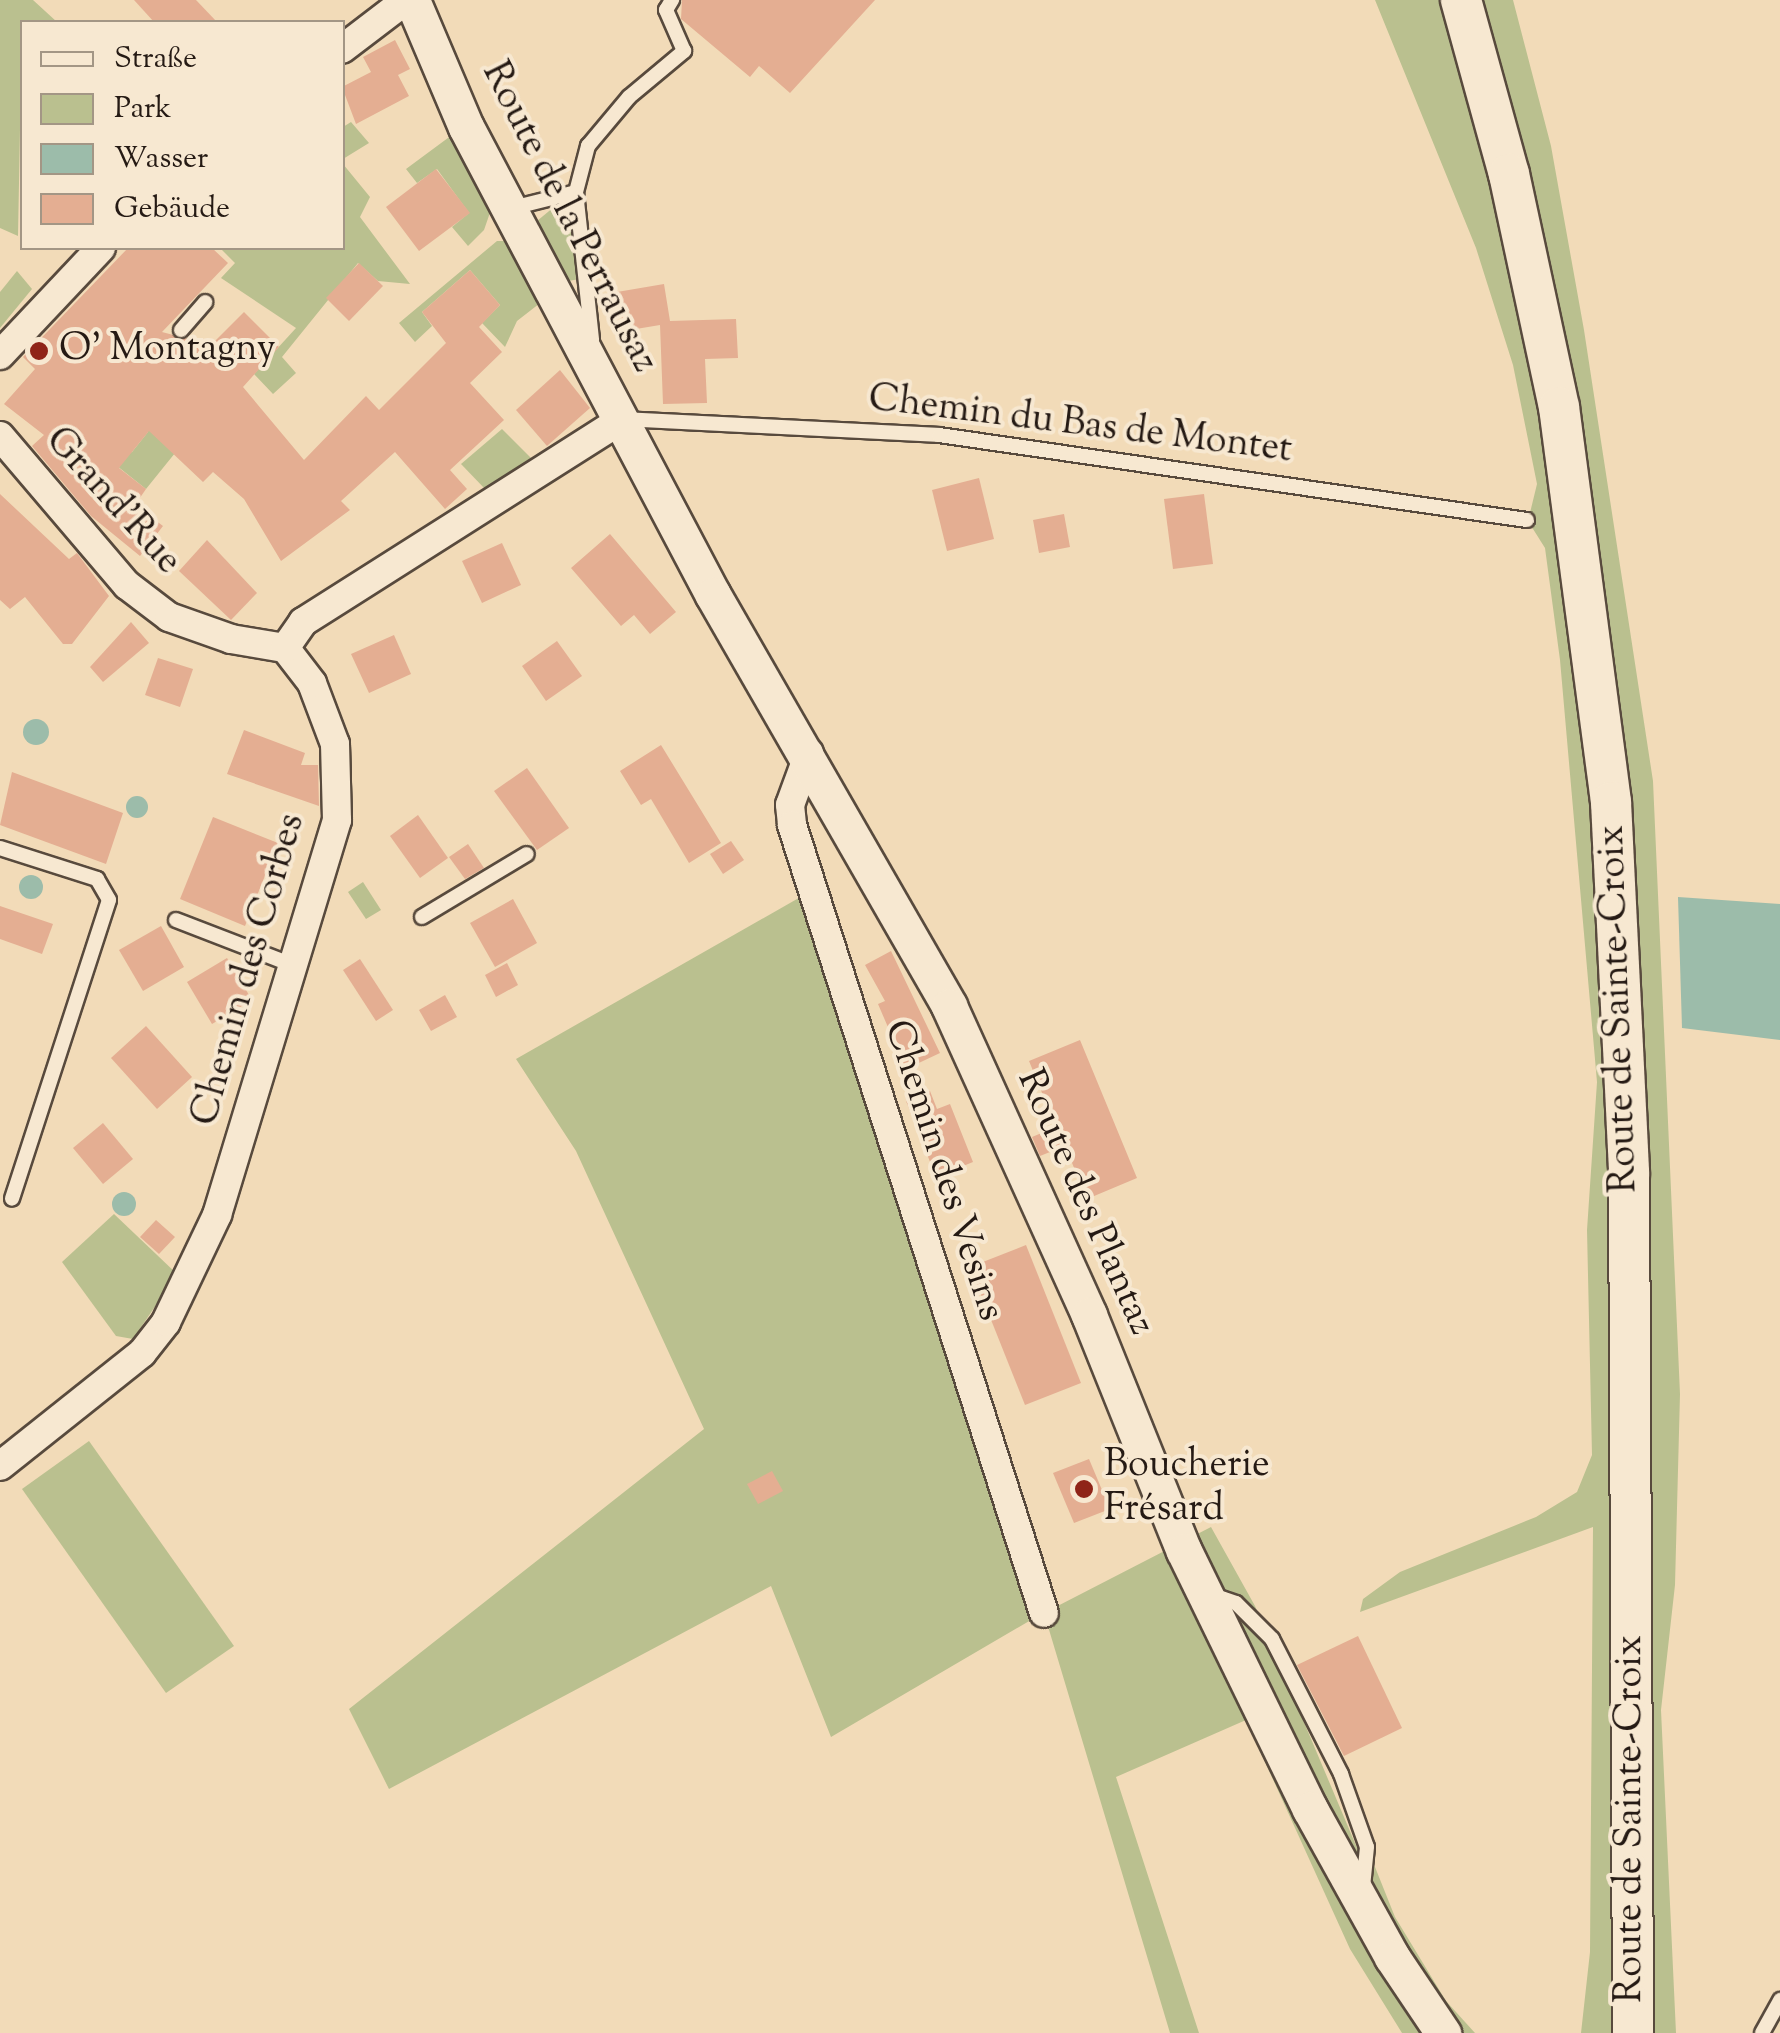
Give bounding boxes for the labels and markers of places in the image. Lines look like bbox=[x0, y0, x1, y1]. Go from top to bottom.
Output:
place label: O' Montagny bbox=[59, 328, 276, 374]
marker: O' Montagny bbox=[28, 340, 50, 362]
place label: Boucherie Frésard bbox=[1104, 1444, 1270, 1534]
marker: Boucherie Frésard bbox=[1073, 1478, 1095, 1500]

